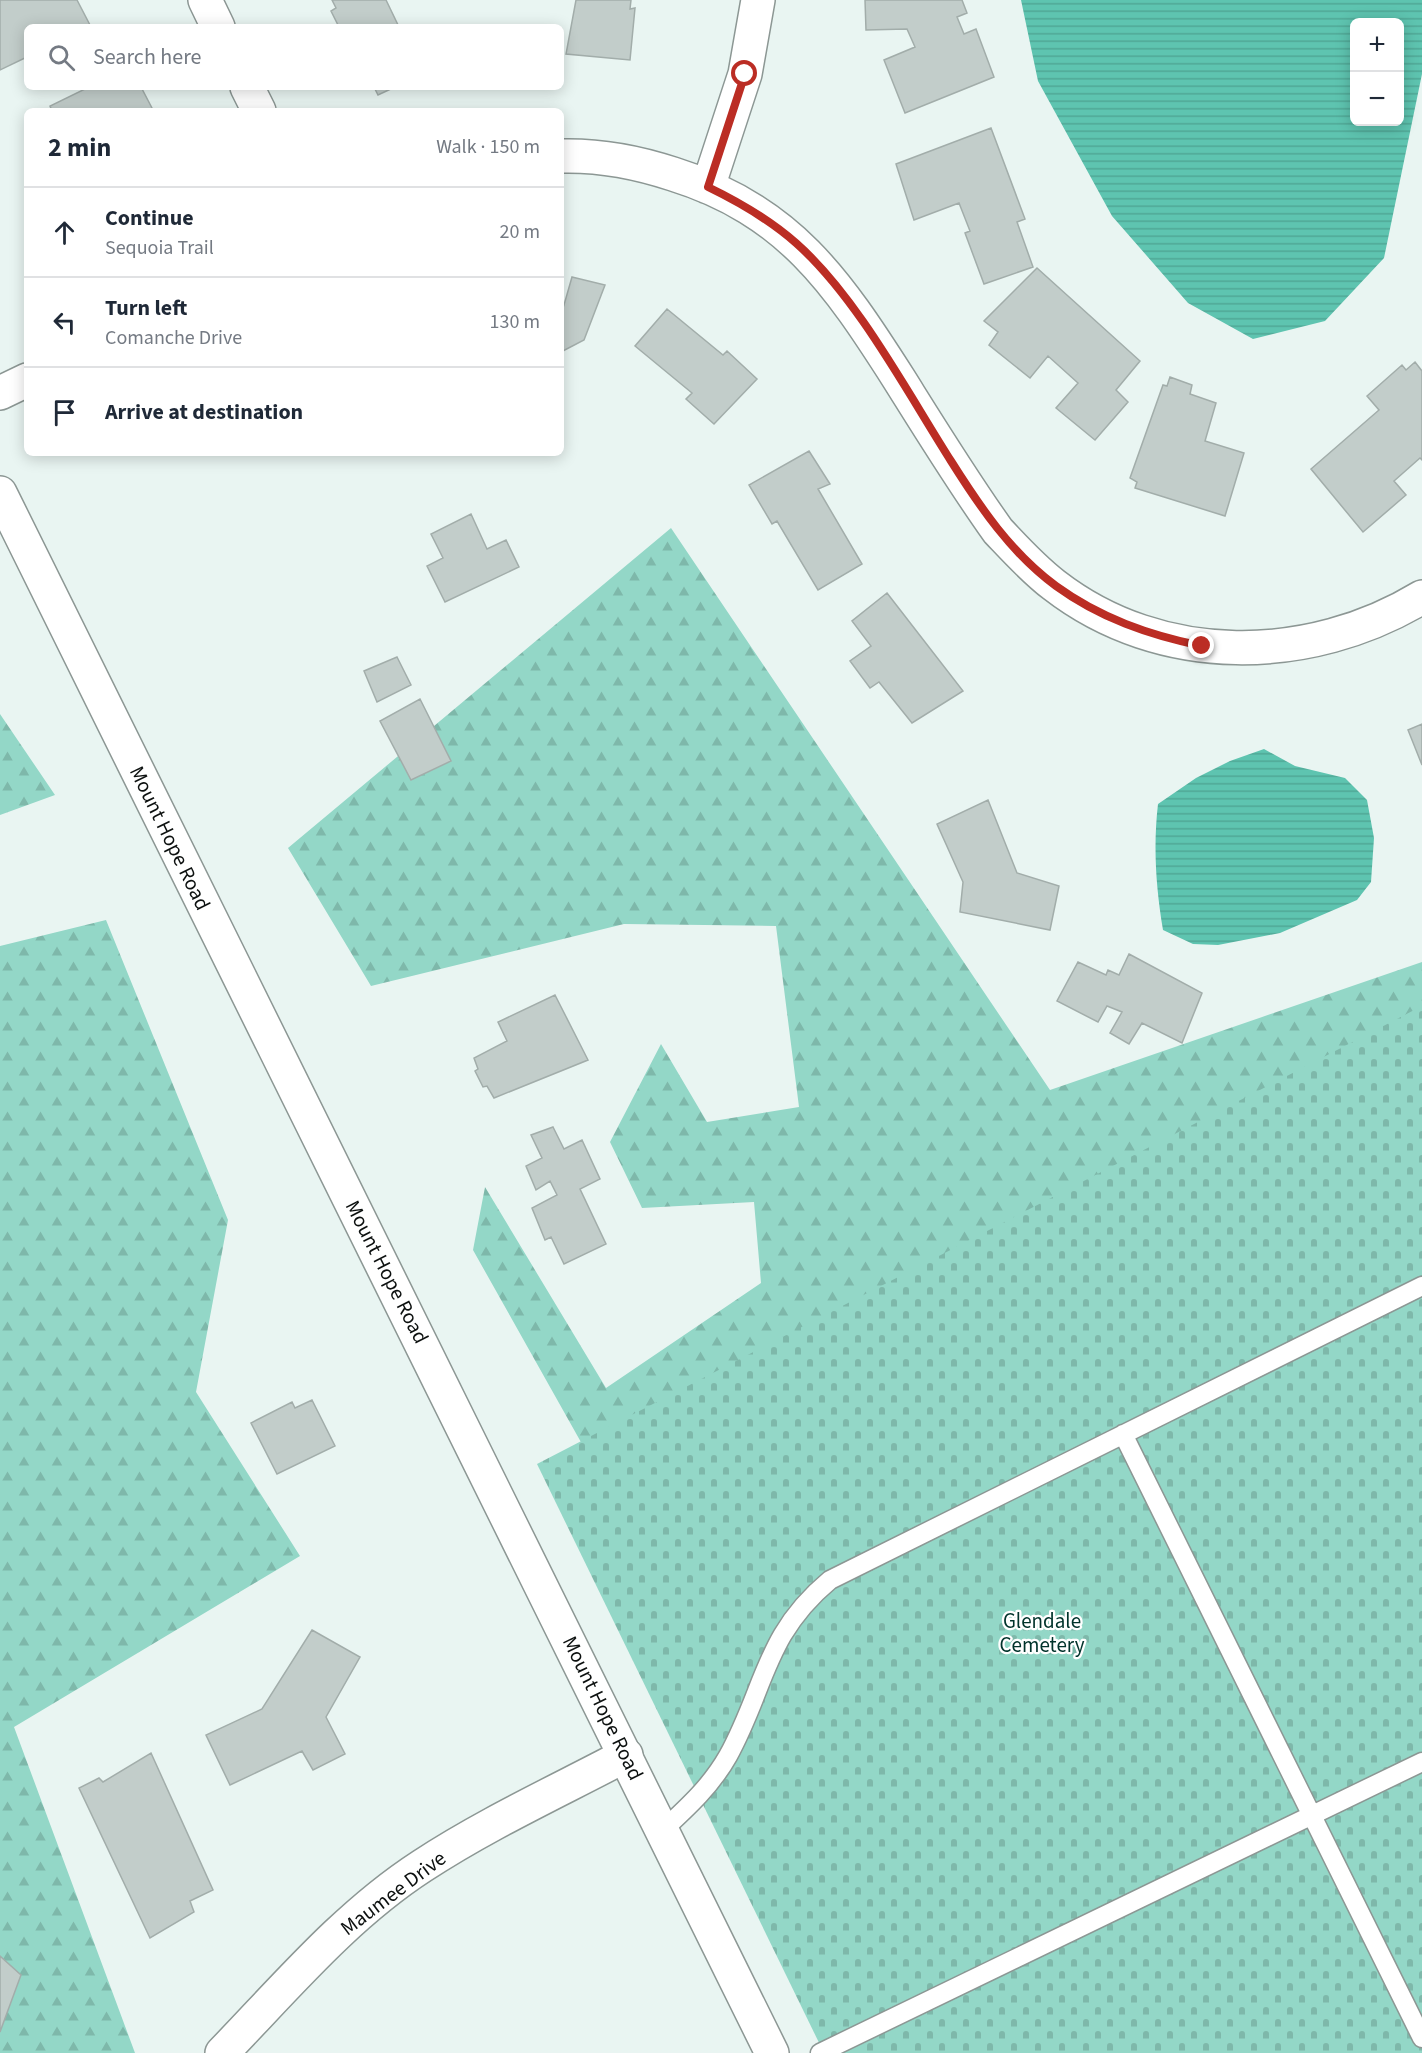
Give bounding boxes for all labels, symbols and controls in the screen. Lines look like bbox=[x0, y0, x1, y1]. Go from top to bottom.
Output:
map controls bbox=[1350, 18, 1404, 126]
button: + bbox=[1350, 18, 1404, 72]
search box bbox=[24, 24, 564, 90]
icon: search bbox=[45, 41, 78, 74]
text: Search here bbox=[93, 41, 201, 73]
route start bbox=[731, 60, 757, 86]
button: − bbox=[1350, 72, 1404, 126]
text: 2 min bbox=[48, 129, 111, 166]
text: Walk · 150 m bbox=[436, 133, 540, 161]
text: Continue bbox=[105, 202, 194, 234]
icon: ahead bbox=[48, 216, 81, 249]
text: 20 m bbox=[500, 218, 540, 246]
text: Sequoia Trail bbox=[105, 234, 214, 262]
text: Turn left bbox=[105, 292, 187, 324]
icon: left bbox=[48, 306, 81, 339]
text: 130 m bbox=[490, 308, 540, 336]
text: Comanche Drive bbox=[105, 324, 242, 352]
icon: arrive bbox=[48, 396, 81, 429]
text: Arrive at destination bbox=[105, 396, 303, 428]
route end bbox=[1188, 632, 1214, 658]
street label: Mount Hope Road bbox=[122, 761, 218, 915]
street label: Mount Hope Road bbox=[338, 1195, 436, 1349]
park label: Glendale Cemetery bbox=[1000, 1606, 1085, 1660]
street label: Mount Hope Road bbox=[555, 1631, 651, 1785]
street label: Maumee Drive bbox=[334, 1843, 452, 1943]

